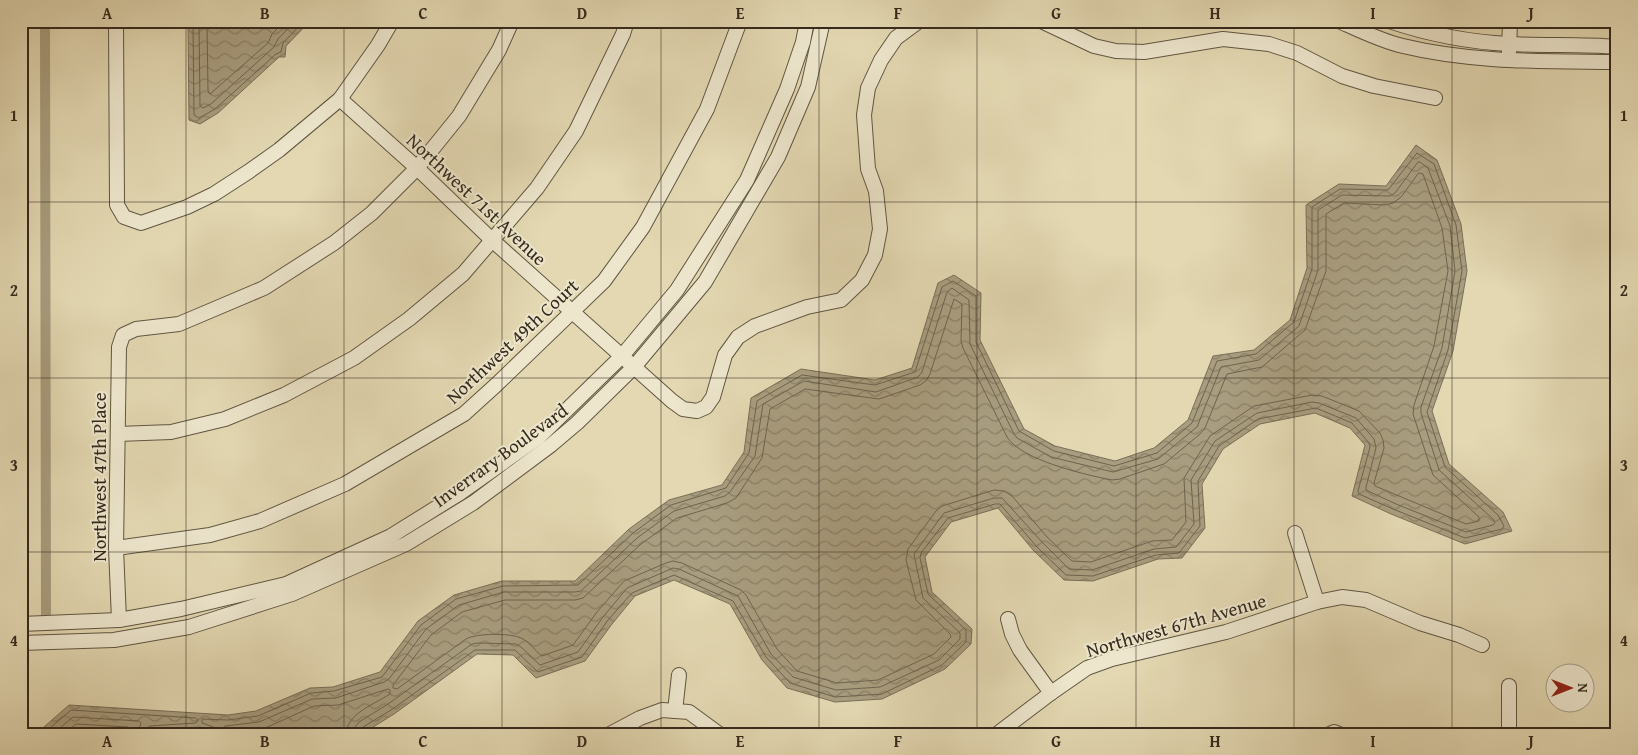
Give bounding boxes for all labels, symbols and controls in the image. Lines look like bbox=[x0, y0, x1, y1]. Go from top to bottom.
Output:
text: A bbox=[102, 1, 113, 25]
text: B bbox=[260, 1, 270, 25]
text: C bbox=[418, 1, 428, 25]
text: D bbox=[577, 1, 587, 25]
text: E bbox=[736, 1, 745, 25]
text: F bbox=[894, 1, 902, 25]
text: G bbox=[1051, 1, 1061, 25]
text: H bbox=[1209, 1, 1221, 25]
text: I bbox=[1370, 1, 1376, 25]
text: J bbox=[1525, 1, 1534, 25]
text: 1 bbox=[10, 103, 18, 127]
text: 1 bbox=[1620, 103, 1628, 127]
street label: Northwest 71st Avenue bbox=[401, 126, 553, 272]
street label: Northwest 49th Court bbox=[439, 272, 585, 410]
text: 2 bbox=[10, 278, 18, 302]
text: 2 bbox=[1620, 278, 1628, 302]
street label: Northwest 47th Place bbox=[85, 392, 113, 562]
street label: Inverrary Boulevard bbox=[427, 396, 574, 514]
text: 3 bbox=[10, 453, 18, 477]
text: 3 bbox=[1620, 453, 1628, 477]
street label: Northwest 67th Avenue bbox=[1083, 586, 1269, 664]
text: 4 bbox=[10, 628, 18, 652]
text: 4 bbox=[1620, 628, 1628, 652]
north arrow bbox=[1546, 662, 1596, 712]
text: N bbox=[1573, 683, 1593, 693]
text: A bbox=[102, 729, 113, 753]
text: B bbox=[260, 729, 270, 753]
text: C bbox=[418, 729, 428, 753]
text: D bbox=[577, 729, 587, 753]
text: E bbox=[736, 729, 745, 753]
text: F bbox=[894, 729, 902, 753]
text: G bbox=[1051, 729, 1061, 753]
text: H bbox=[1209, 729, 1221, 753]
text: I bbox=[1370, 729, 1376, 753]
text: J bbox=[1525, 729, 1534, 753]

